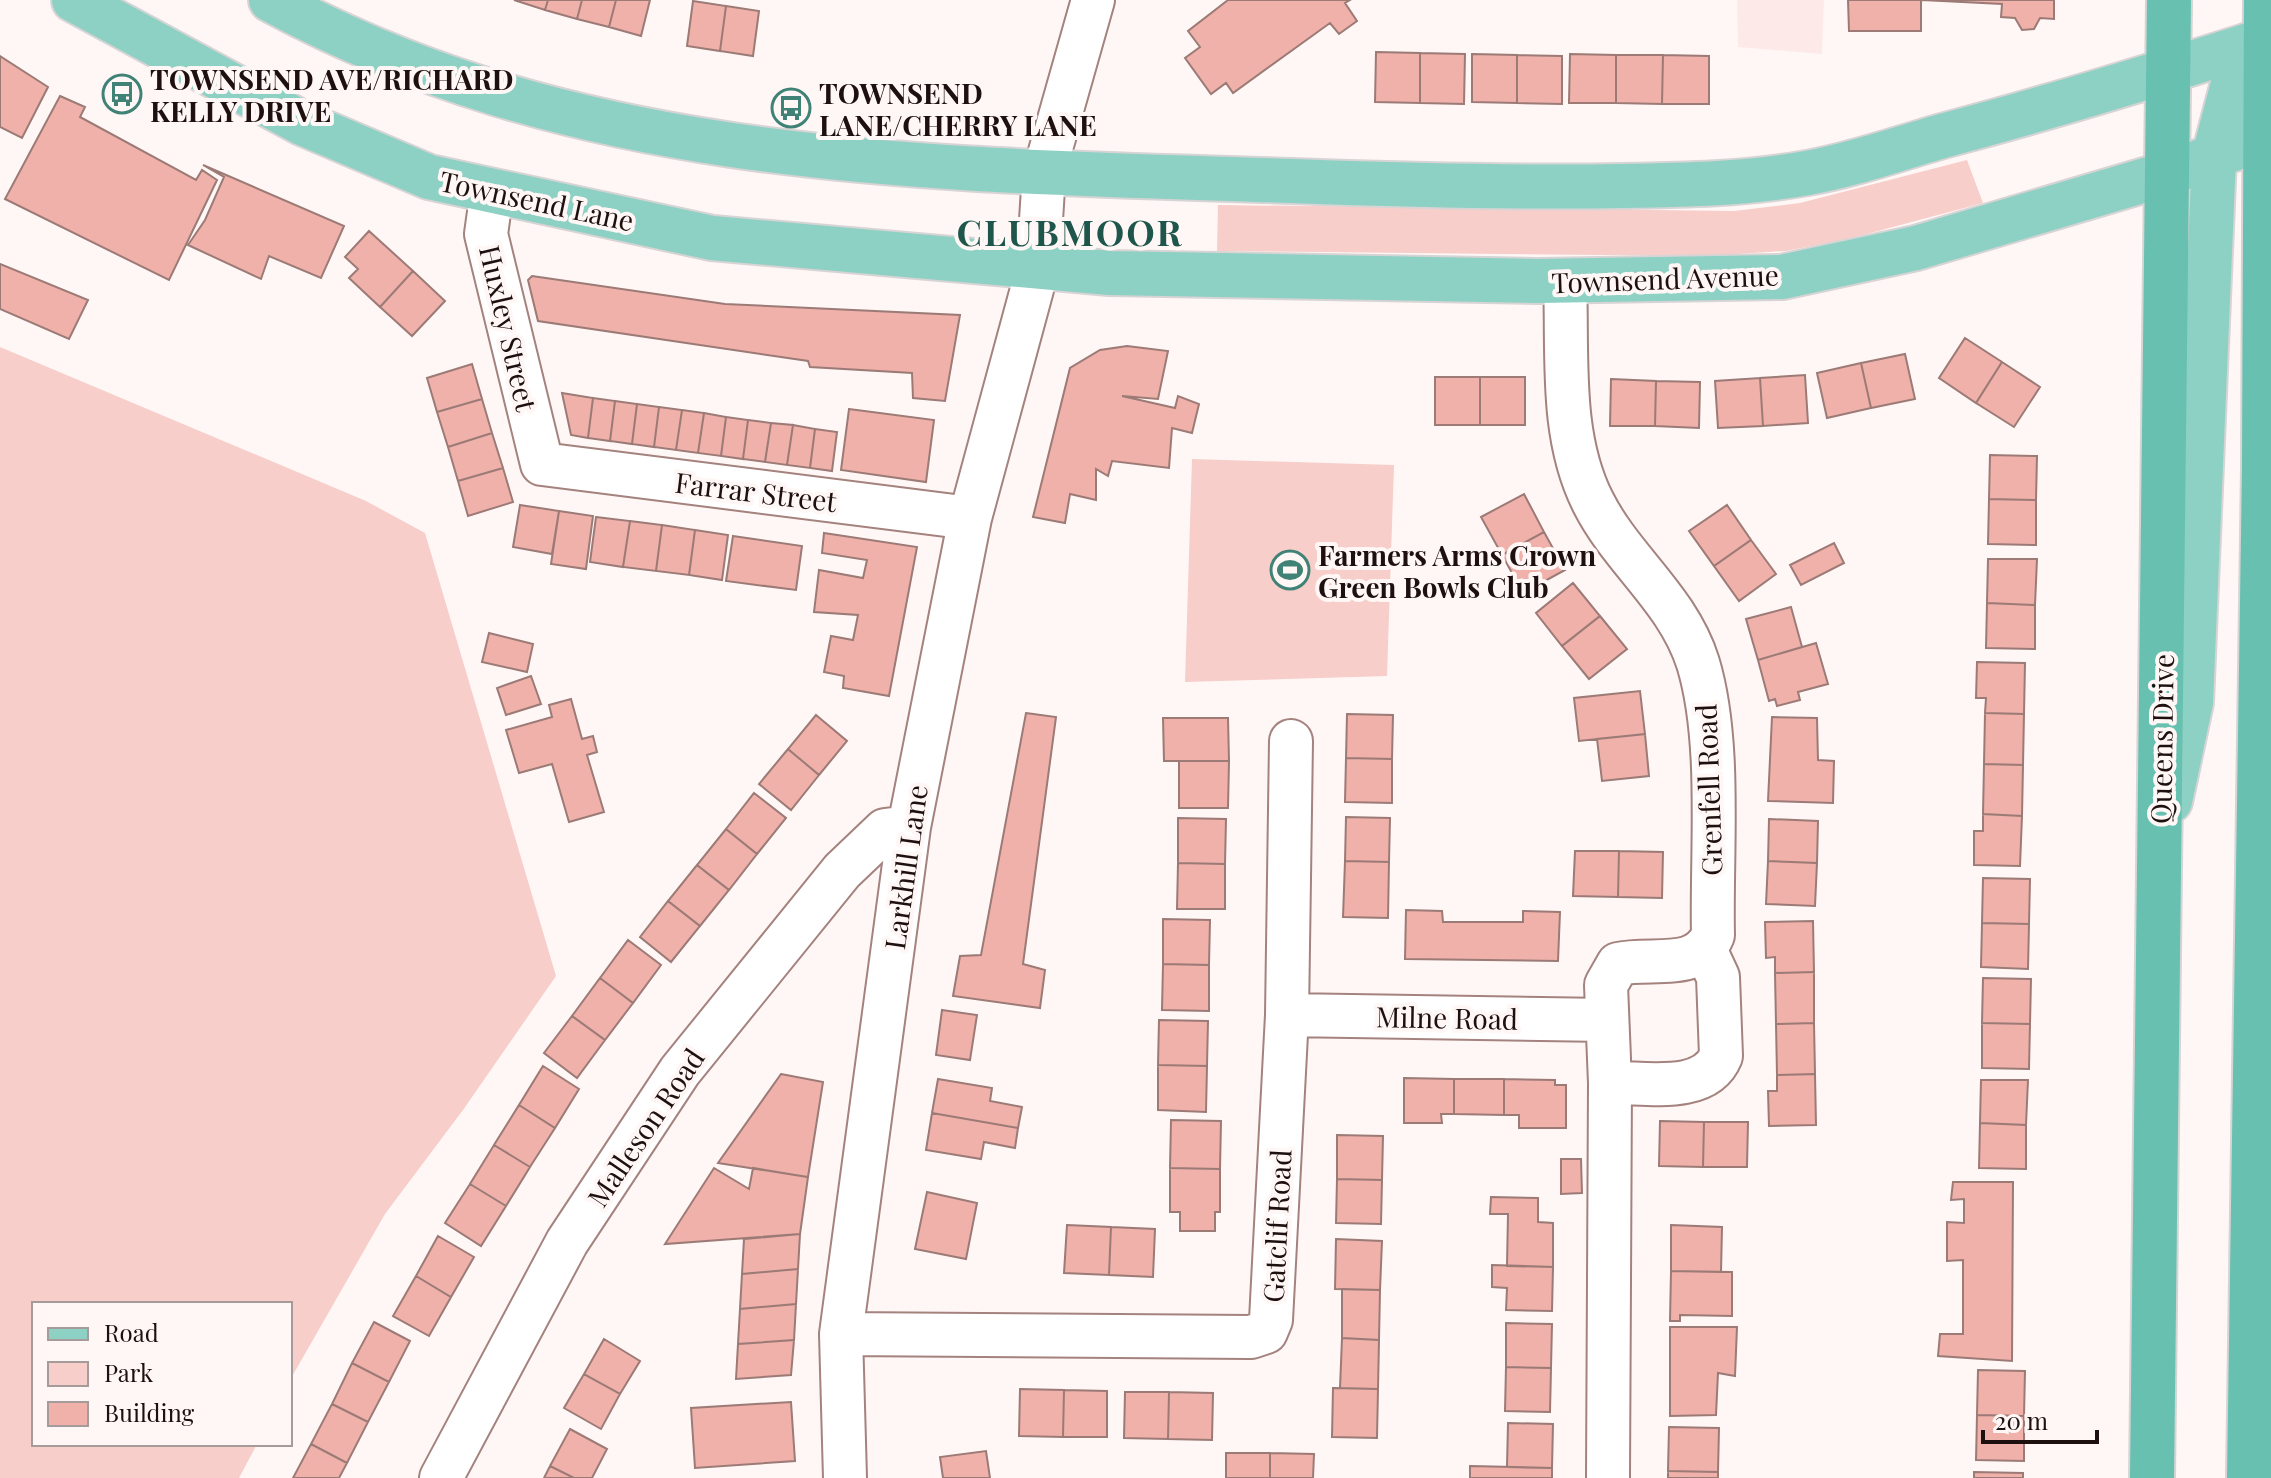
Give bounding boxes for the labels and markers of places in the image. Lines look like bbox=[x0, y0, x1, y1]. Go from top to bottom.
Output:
place label: TOWNSEND AVE/RICHARD KELLY DRIVE bbox=[150, 60, 514, 129]
bus stop icon: TOWNSEND AVE/RICHARD KELLY DRIVE bbox=[101, 73, 143, 115]
place label: TOWNSEND LANE/CHERRY LANE bbox=[819, 74, 1097, 143]
bus stop icon: TOWNSEND LANE/CHERRY LANE bbox=[770, 87, 812, 129]
place label: Farmers Arms Crown Green Bowls Club bbox=[1318, 536, 1596, 605]
sports icon: Farmers Arms Crown Green Bowls Club bbox=[1269, 549, 1311, 591]

